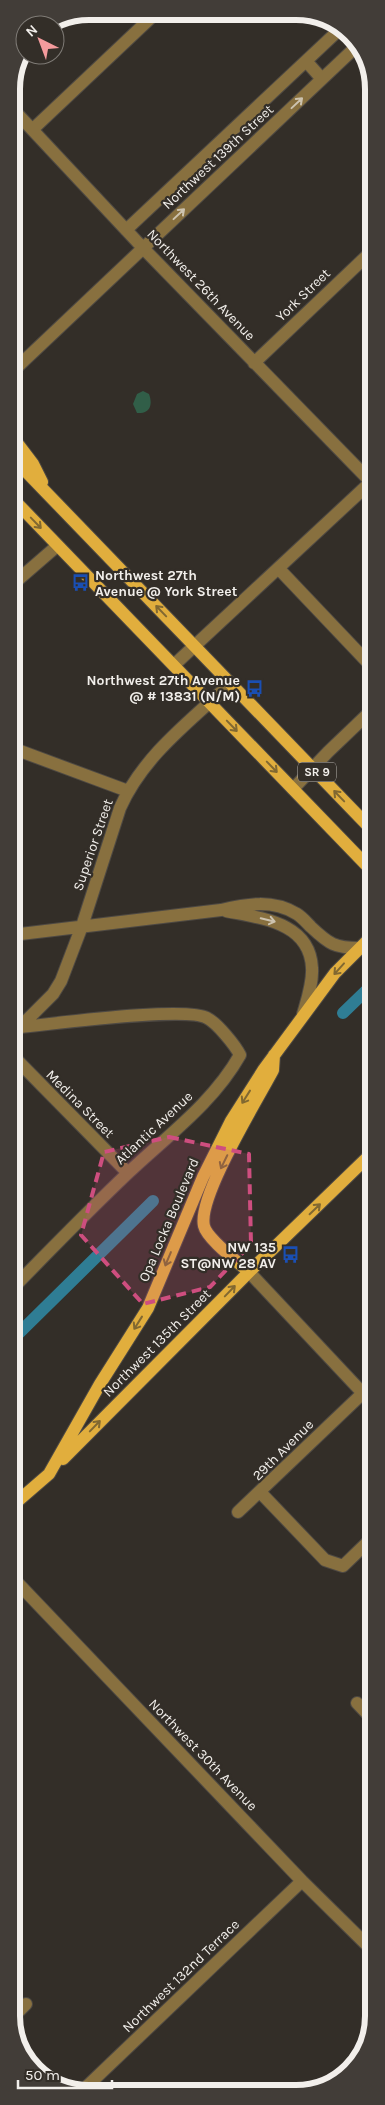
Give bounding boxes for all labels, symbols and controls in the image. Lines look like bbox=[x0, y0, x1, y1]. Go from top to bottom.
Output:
north arrow bbox=[15, 15, 65, 65]
text: N bbox=[22, 21, 41, 40]
one-way arrow bbox=[291, 97, 303, 109]
street label: Northwest 139th Street bbox=[159, 101, 277, 213]
one-way arrow bbox=[172, 208, 185, 220]
street label: Northwest 26th Avenue bbox=[143, 226, 259, 344]
street label: York Street bbox=[272, 265, 334, 325]
one-way arrow bbox=[30, 517, 42, 529]
place label: Northwest 27th Avenue @ York Street bbox=[95, 567, 238, 600]
bus stop icon: Northwest 27th Avenue @ York Street bbox=[71, 573, 91, 593]
one-way arrow bbox=[155, 604, 167, 617]
place label: Northwest 27th Avenue @ # 13831 (N/M) bbox=[87, 672, 240, 705]
bus stop icon: Northwest 27th Avenue @ # 13831 (N/M) bbox=[244, 678, 264, 698]
one-way arrow bbox=[226, 719, 238, 732]
one-way arrow bbox=[266, 761, 278, 774]
road number: SR 9 bbox=[298, 762, 336, 782]
one-way arrow bbox=[334, 790, 346, 802]
street label: Superior Street bbox=[69, 797, 117, 893]
one-way arrow bbox=[260, 916, 276, 926]
one-way arrow bbox=[333, 963, 344, 976]
street label: Medina Street bbox=[42, 1066, 118, 1142]
street label: Atlantic Avenue bbox=[112, 1088, 196, 1168]
one-way arrow bbox=[241, 1090, 251, 1104]
one-way arrow bbox=[219, 1154, 229, 1169]
street label: Opa Locka Boulevard bbox=[135, 1156, 203, 1284]
one-way arrow bbox=[309, 1202, 321, 1215]
place label: NW 135 ST@NW 28 AV bbox=[181, 1239, 277, 1272]
bus stop icon: NW 135 ST@NW 28 AV bbox=[280, 1245, 300, 1265]
one-way arrow bbox=[163, 1251, 172, 1266]
one-way arrow bbox=[224, 1285, 236, 1298]
street label: Northwest 135th Street bbox=[100, 1286, 214, 1400]
one-way arrow bbox=[133, 1316, 144, 1330]
street label: 29th Avenue bbox=[249, 1416, 317, 1484]
one-way arrow bbox=[89, 1420, 101, 1433]
street label: Northwest 30th Avenue bbox=[145, 1696, 261, 1814]
street label: Northwest 132nd Terrace bbox=[119, 1916, 243, 2036]
scale bar bbox=[18, 2058, 111, 2090]
text: 50 m bbox=[25, 2066, 60, 2084]

